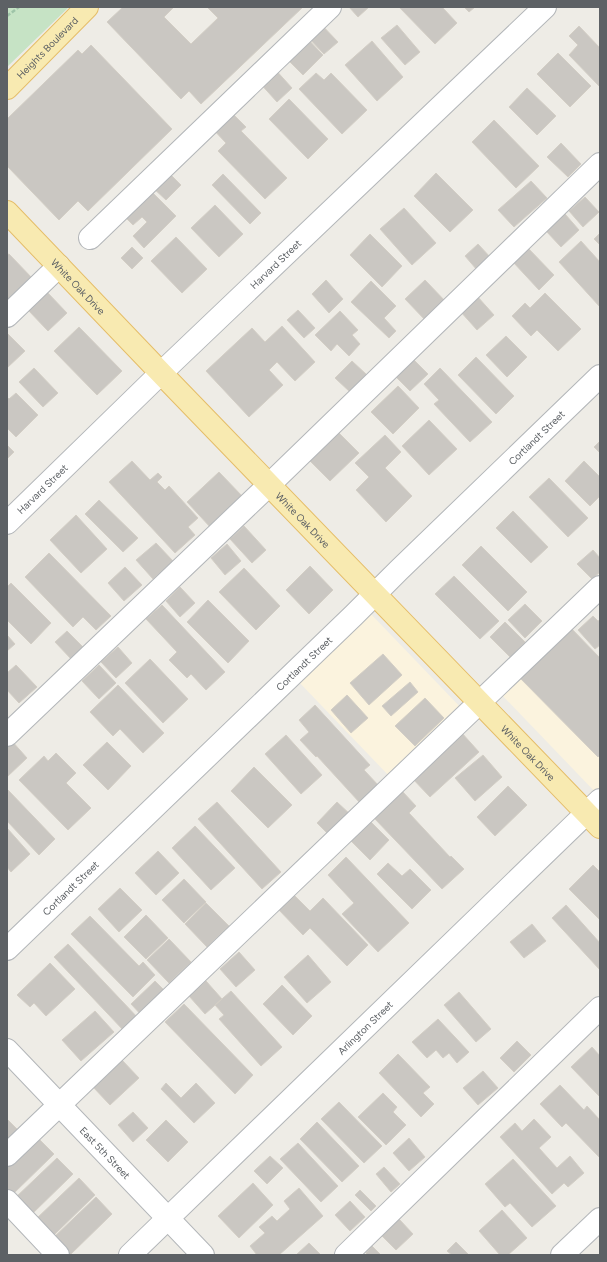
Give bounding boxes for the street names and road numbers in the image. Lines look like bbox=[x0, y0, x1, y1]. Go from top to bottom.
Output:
street label: Heights Boulevard bbox=[14, 14, 81, 81]
street label: Harvard Street bbox=[247, 236, 304, 291]
street label: White Oak Drive bbox=[48, 256, 108, 318]
street label: Cortlandt Street bbox=[505, 407, 567, 468]
street label: Harvard Street bbox=[14, 461, 70, 516]
street label: White Oak Drive bbox=[273, 489, 333, 551]
street label: Cortlandt Street bbox=[273, 633, 335, 693]
street label: White Oak Drive bbox=[498, 722, 558, 784]
street label: Cortlandt Street bbox=[39, 858, 101, 918]
street label: Arlington Street bbox=[335, 998, 395, 1057]
street label: East 5th Street bbox=[77, 1124, 133, 1182]

